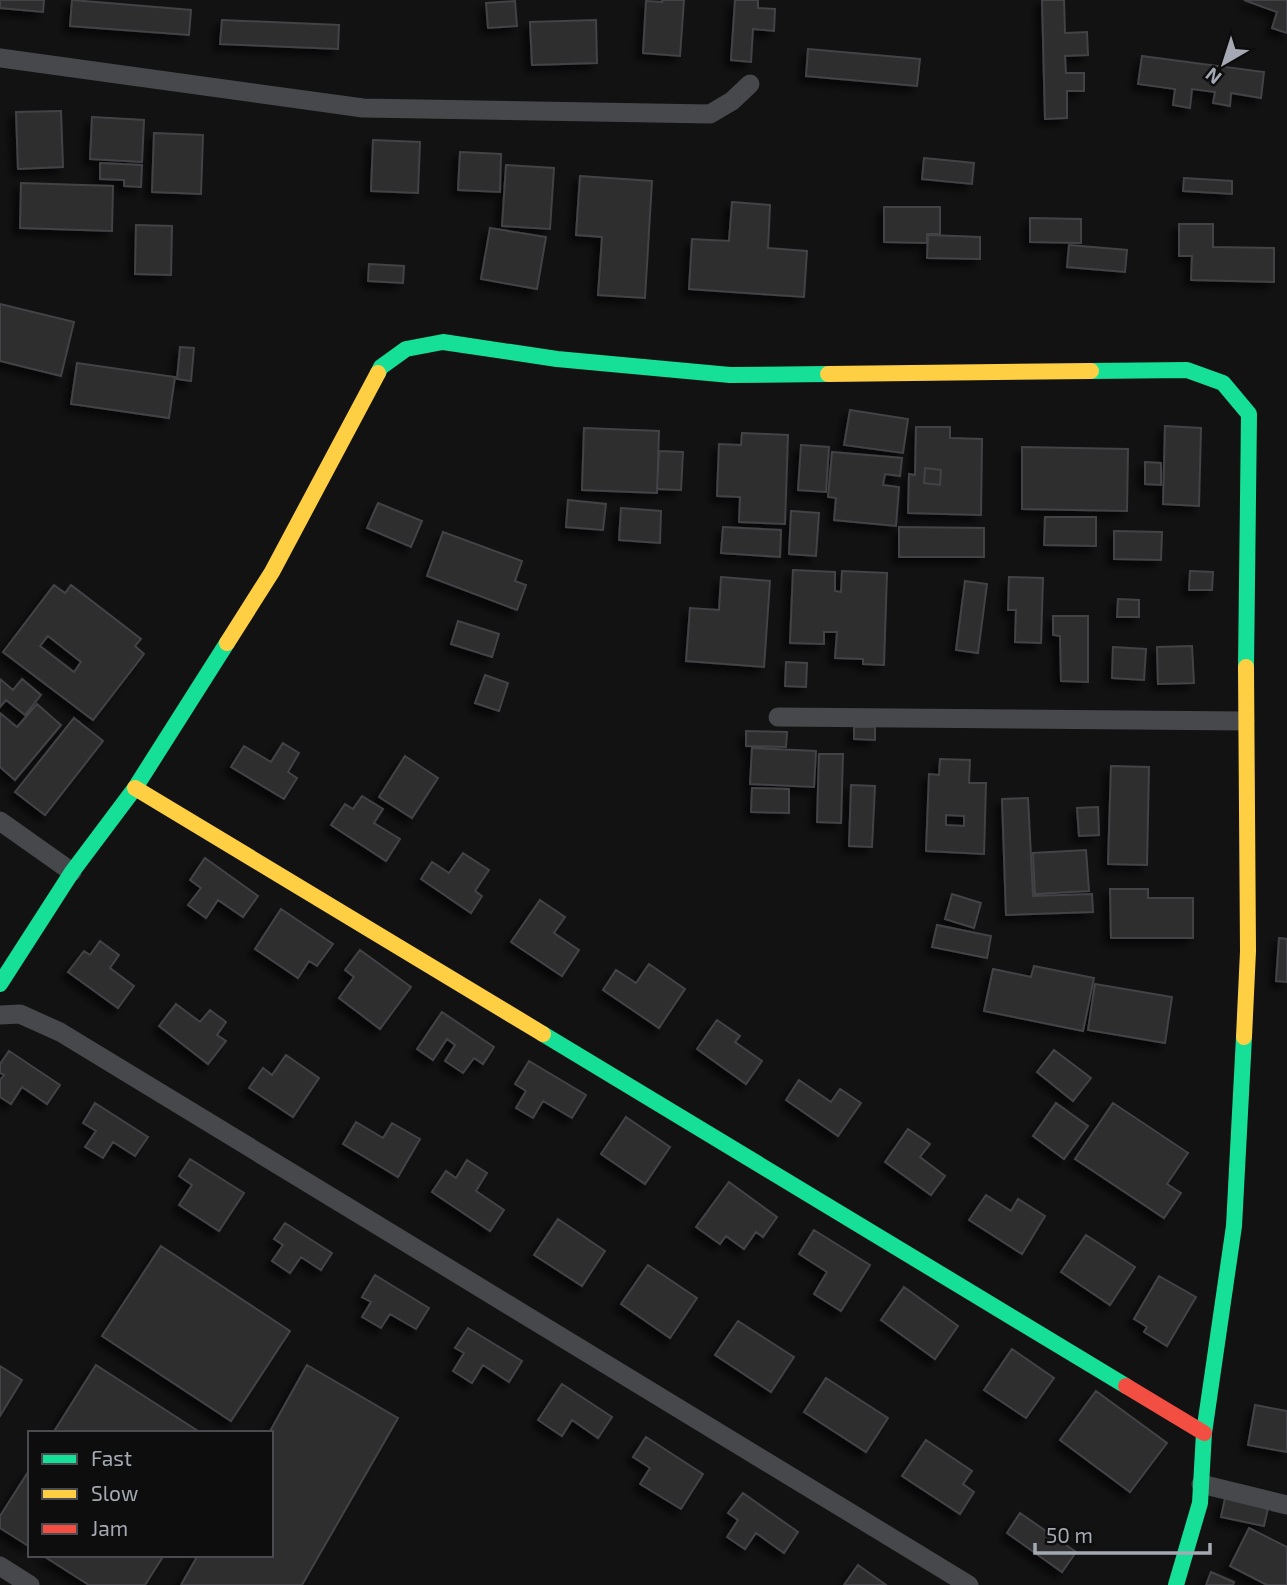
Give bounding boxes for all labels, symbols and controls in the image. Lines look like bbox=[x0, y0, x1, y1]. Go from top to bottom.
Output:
north arrow bbox=[1189, 28, 1259, 98]
text: N bbox=[1200, 63, 1226, 90]
legend bbox=[28, 1431, 273, 1557]
text: Fast bbox=[91, 1445, 132, 1470]
text: Slow bbox=[91, 1480, 138, 1505]
scale bar bbox=[1035, 1512, 1210, 1556]
text: Jam bbox=[91, 1515, 128, 1540]
text: 50 m bbox=[1046, 1522, 1093, 1547]

